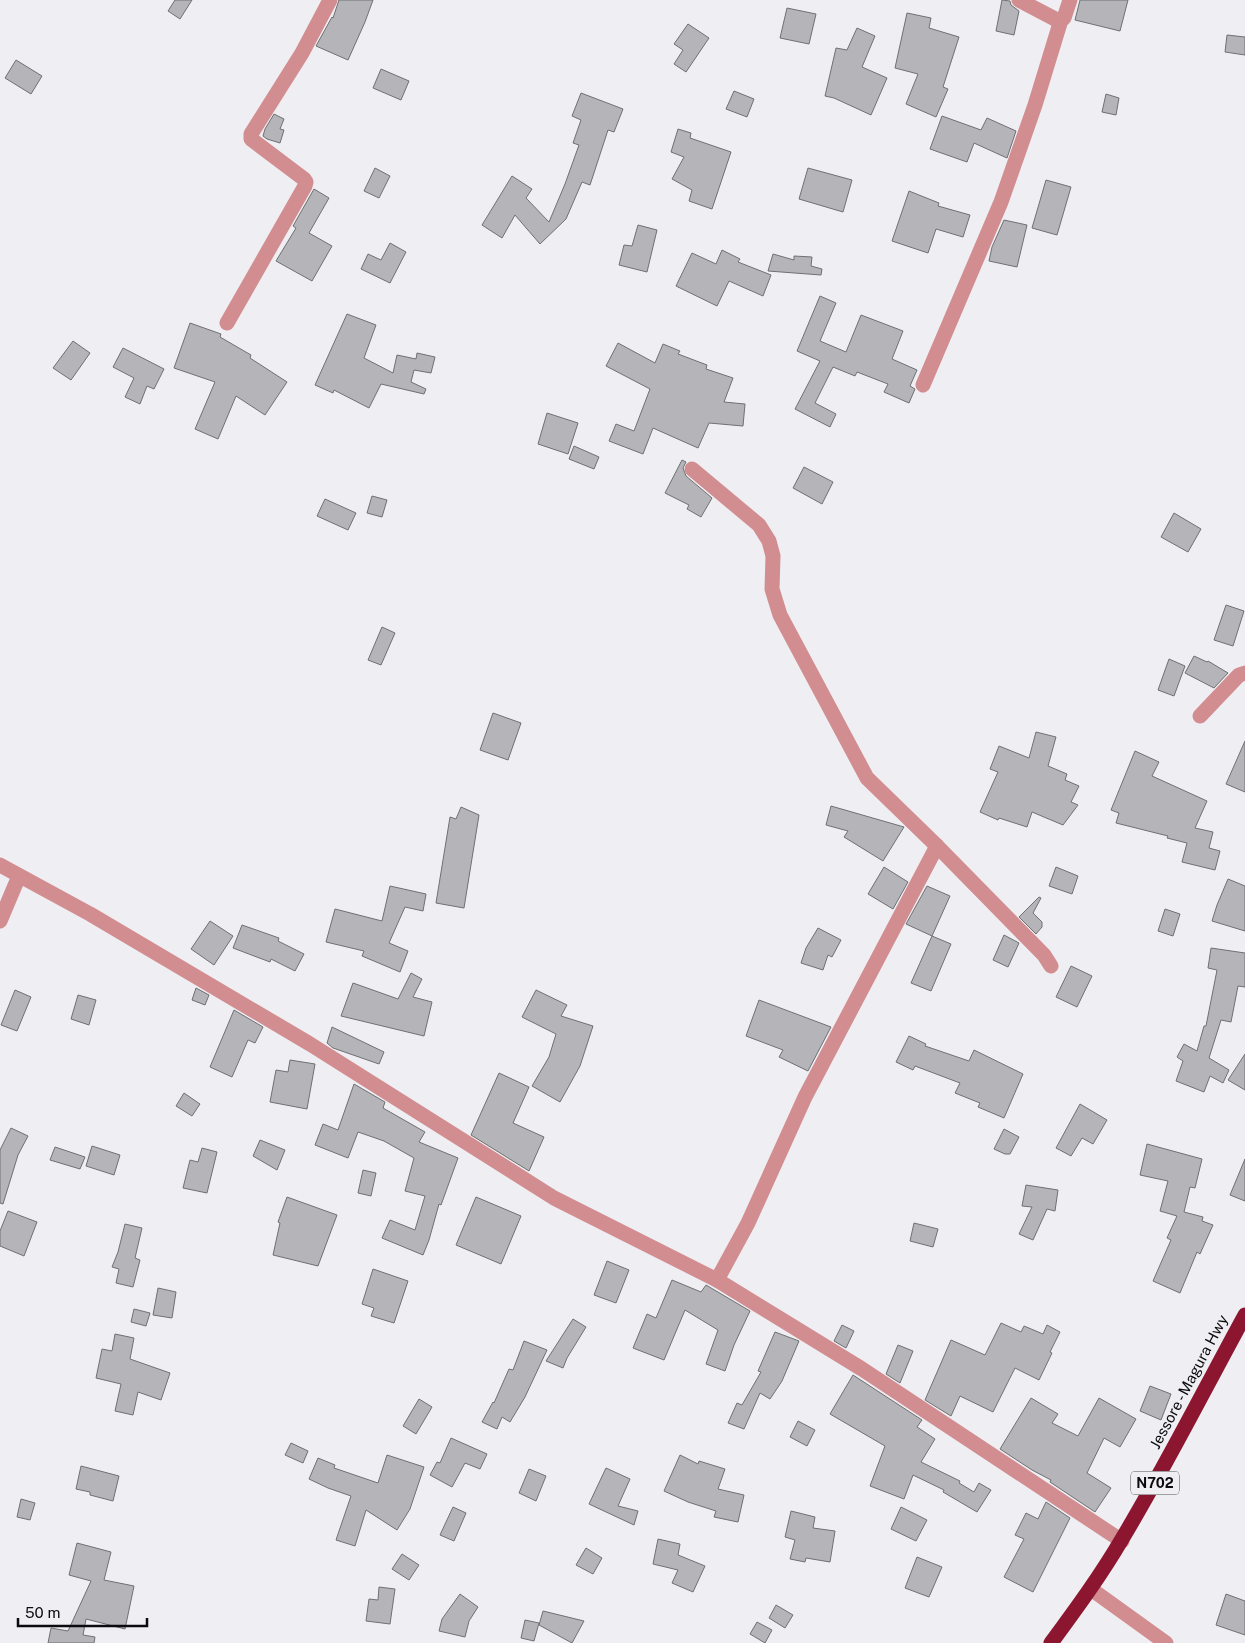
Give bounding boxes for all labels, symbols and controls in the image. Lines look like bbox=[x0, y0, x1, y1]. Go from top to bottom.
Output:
street label: Jessore - Magura Hwy bbox=[1146, 1312, 1231, 1452]
road number: N702 bbox=[1131, 1472, 1179, 1495]
scale bar bbox=[18, 1596, 146, 1628]
text: 50 m bbox=[25, 1604, 60, 1621]

